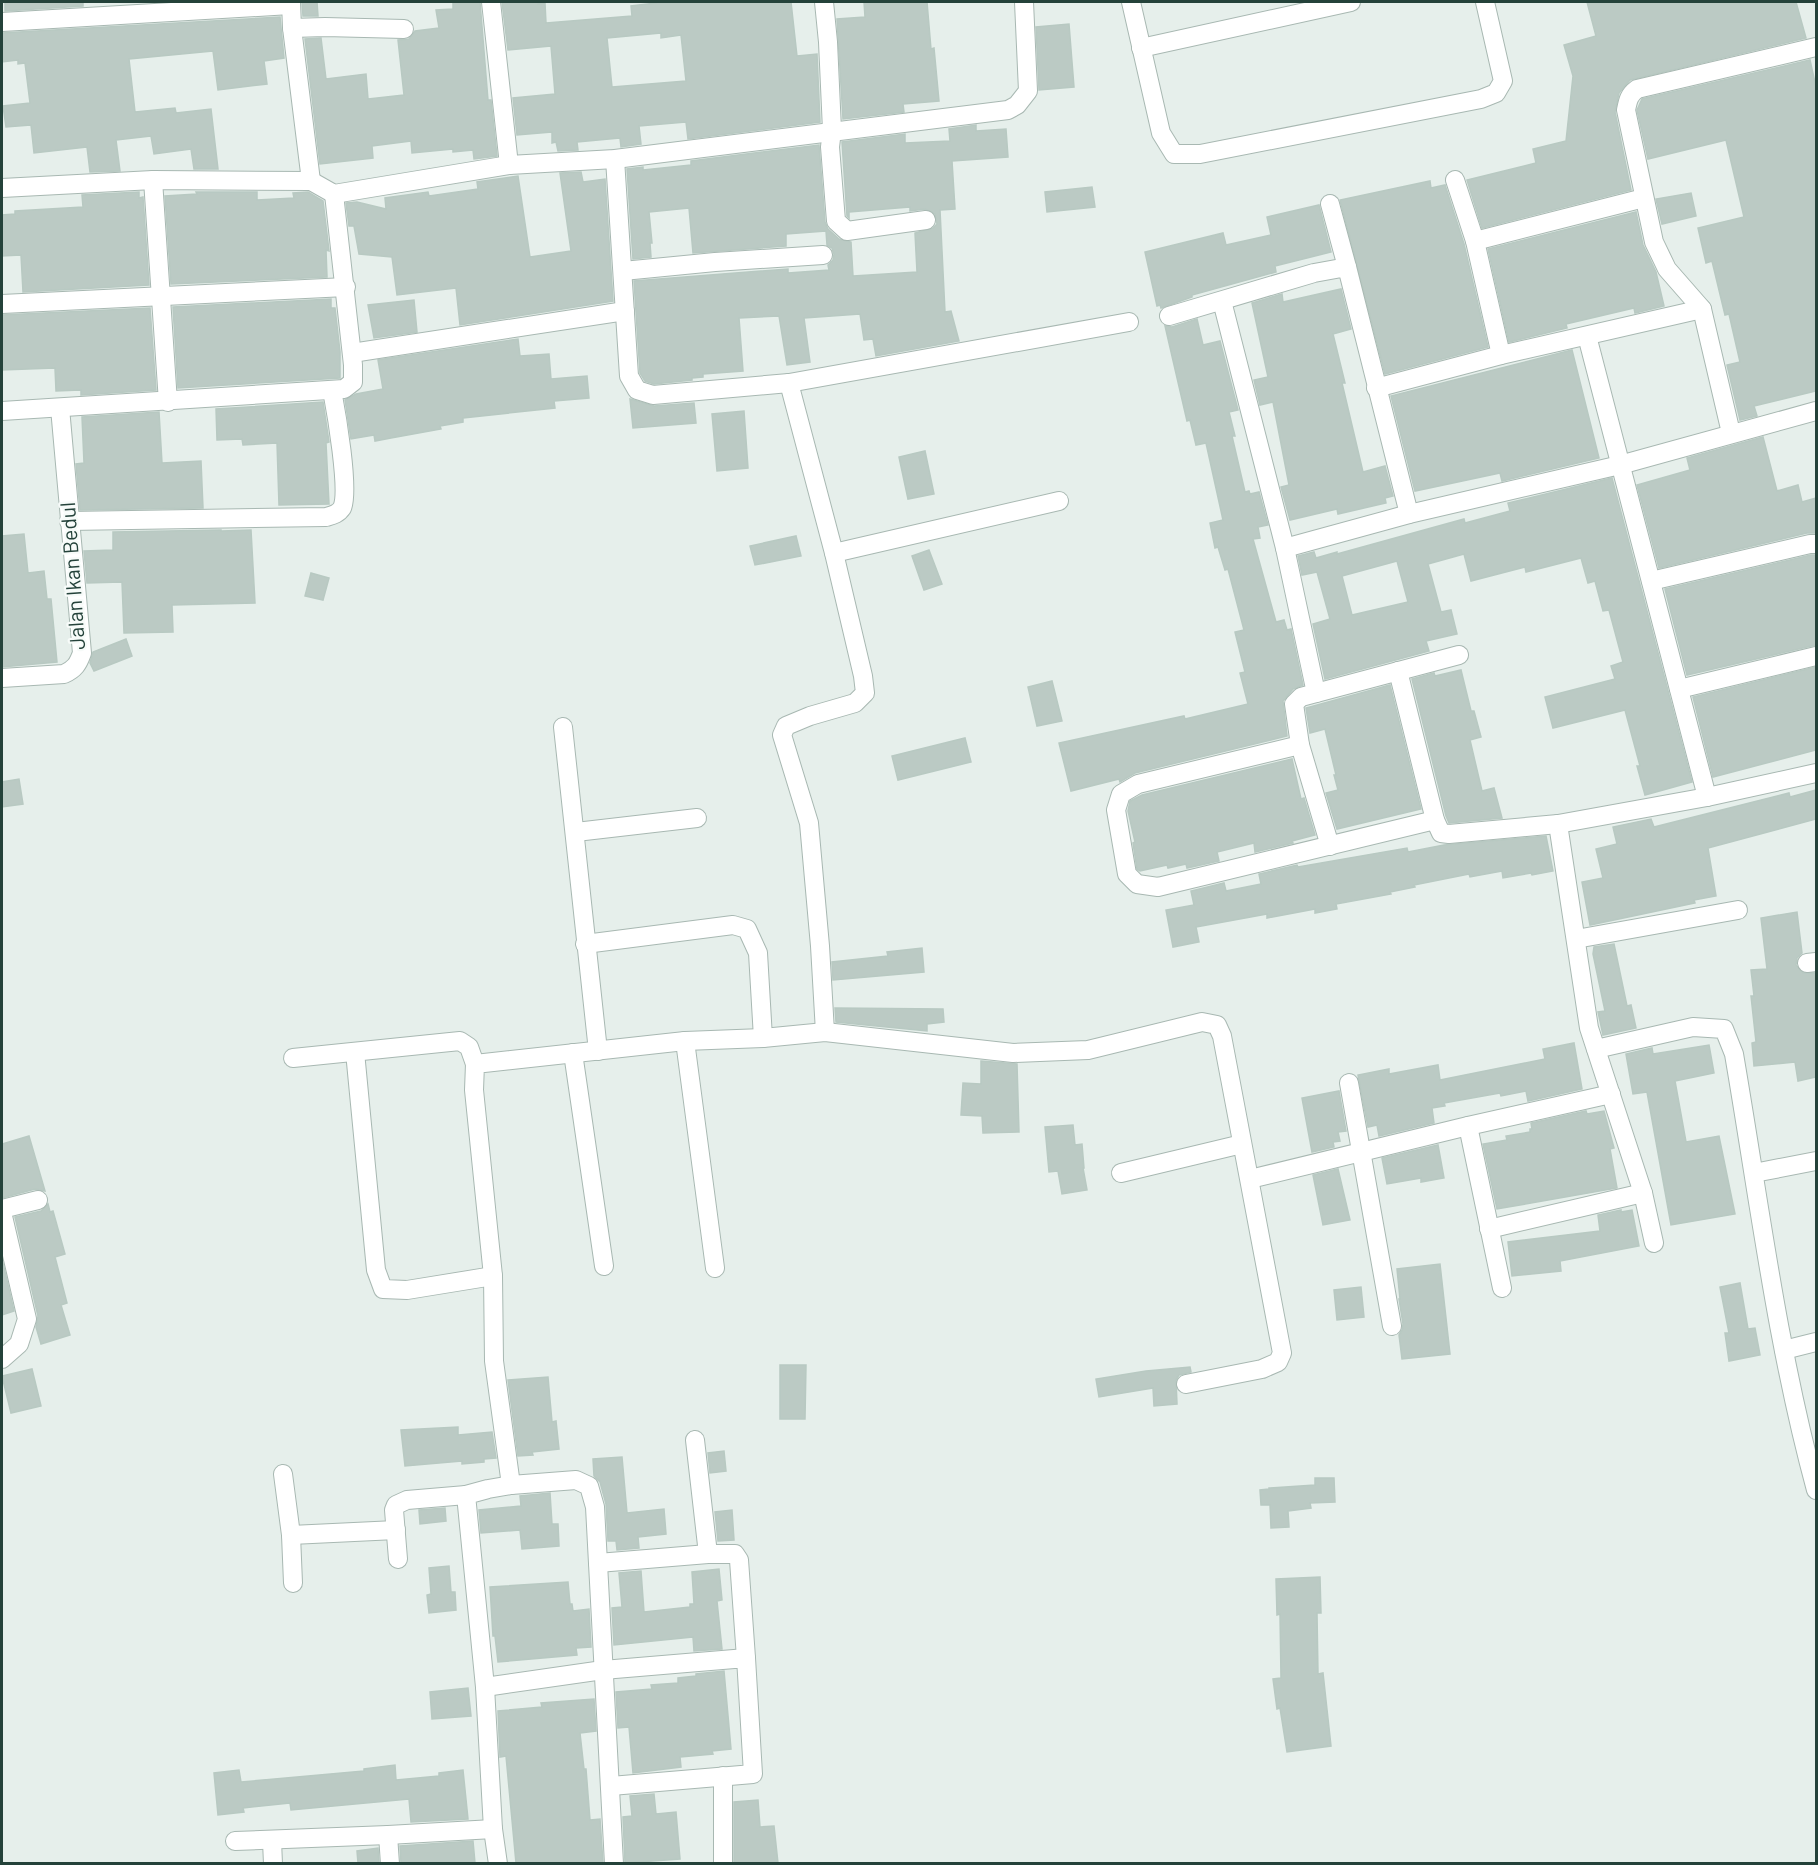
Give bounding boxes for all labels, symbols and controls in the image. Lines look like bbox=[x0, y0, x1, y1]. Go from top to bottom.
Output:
street label: Jalan Ikan Bedul bbox=[54, 501, 89, 651]

